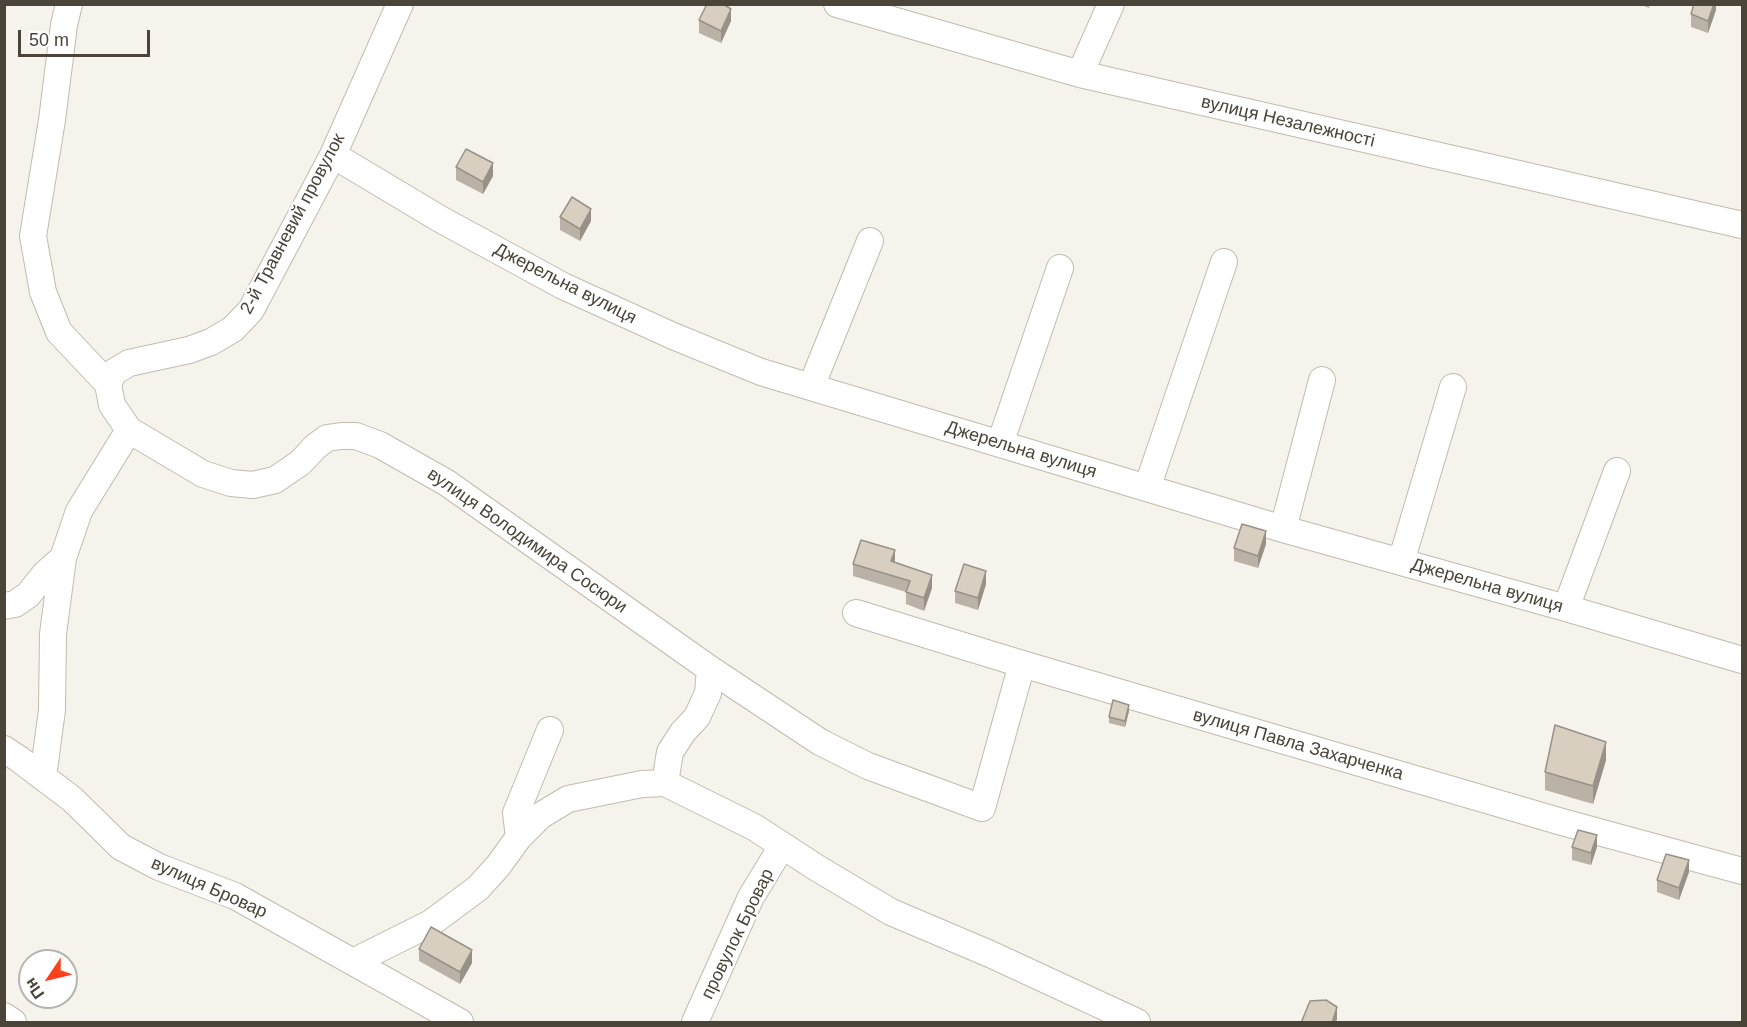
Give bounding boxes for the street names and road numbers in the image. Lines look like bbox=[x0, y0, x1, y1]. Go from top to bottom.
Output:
street label: вулиця Незалежності bbox=[1199, 91, 1377, 153]
street label: 2-й Травневий провулок bbox=[236, 130, 350, 318]
street label: Джерельна вулиця bbox=[490, 239, 640, 329]
street label: Джерельна вулиця bbox=[943, 417, 1099, 483]
street label: вулиця Володимира Сосюри bbox=[423, 464, 631, 618]
street label: Джерельна вулиця bbox=[1409, 554, 1565, 618]
street label: вулиця Павла Захарченка bbox=[1190, 705, 1406, 785]
street label: вулиця Бровар bbox=[148, 853, 270, 923]
street label: провулок Бровар bbox=[697, 865, 779, 1003]

